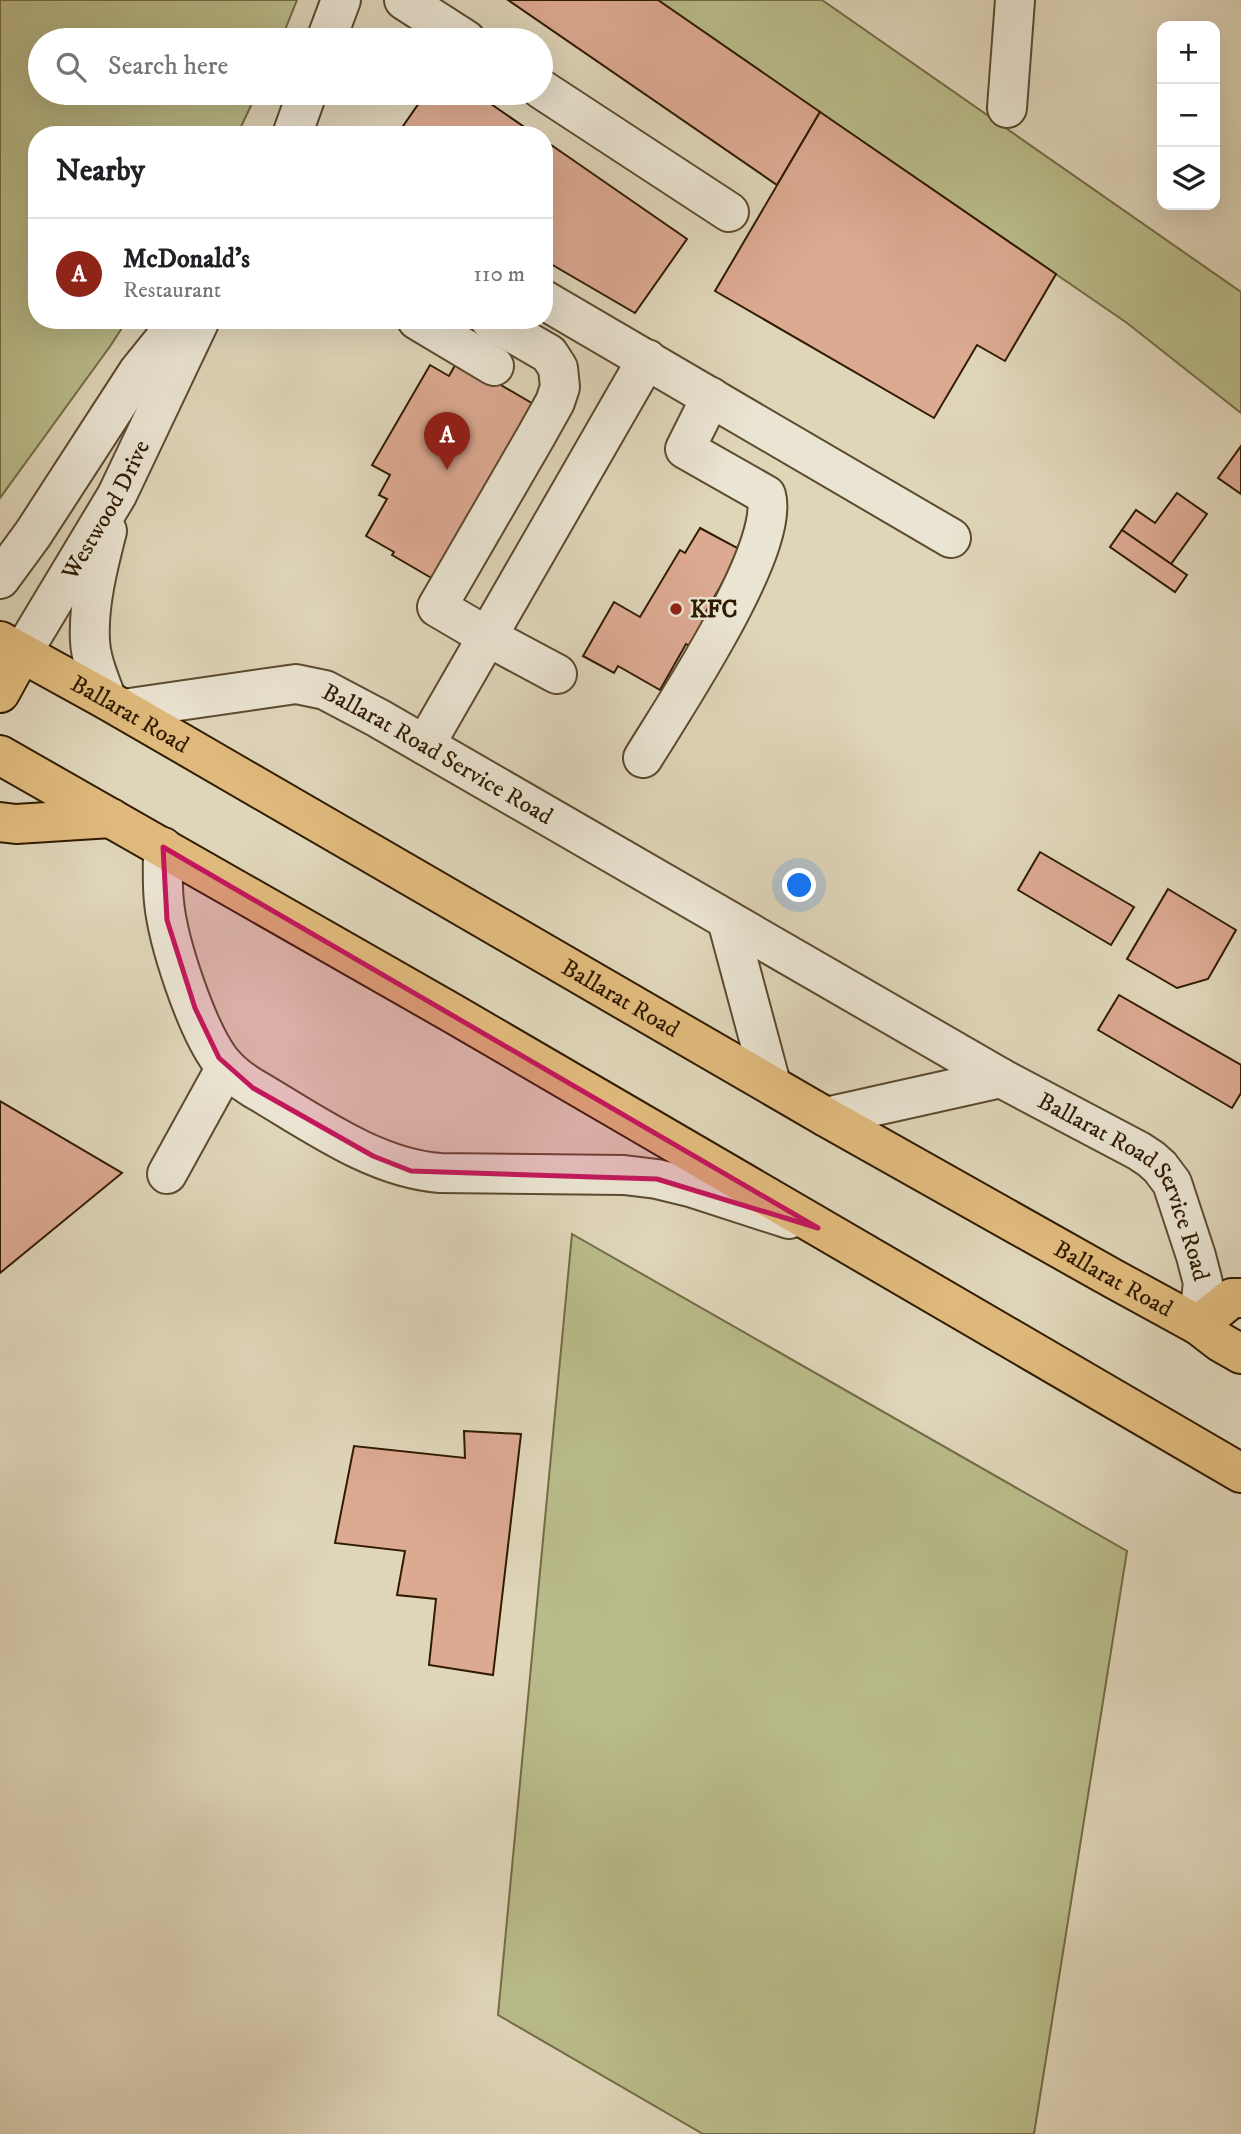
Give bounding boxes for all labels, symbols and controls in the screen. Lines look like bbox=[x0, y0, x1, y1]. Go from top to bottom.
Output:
map controls bbox=[1157, 21, 1220, 210]
button: + bbox=[1157, 21, 1220, 84]
search box bbox=[28, 28, 553, 105]
icon: search bbox=[52, 48, 90, 86]
text: Search here bbox=[108, 50, 228, 83]
button: − bbox=[1157, 84, 1220, 147]
button: layers bbox=[1157, 147, 1220, 210]
text: Nearby bbox=[56, 153, 145, 190]
text: McDonald's bbox=[123, 243, 250, 276]
text: A bbox=[72, 260, 86, 289]
text: 110 m bbox=[474, 260, 525, 289]
text: Restaurant bbox=[123, 276, 221, 305]
pin: A bbox=[424, 412, 470, 470]
street label: Westwood Drive bbox=[55, 435, 157, 587]
place label: KFC bbox=[690, 595, 738, 625]
marker: KFC bbox=[668, 601, 684, 617]
street label: Ballarat Road bbox=[65, 669, 194, 760]
street label: Ballarat Road Service Road bbox=[317, 677, 558, 832]
your location bbox=[782, 868, 816, 902]
street label: Ballarat Road bbox=[556, 953, 685, 1045]
street label: Ballarat Road Service Road bbox=[1020, 1085, 1212, 1301]
street label: Ballarat Road bbox=[1048, 1233, 1178, 1323]

